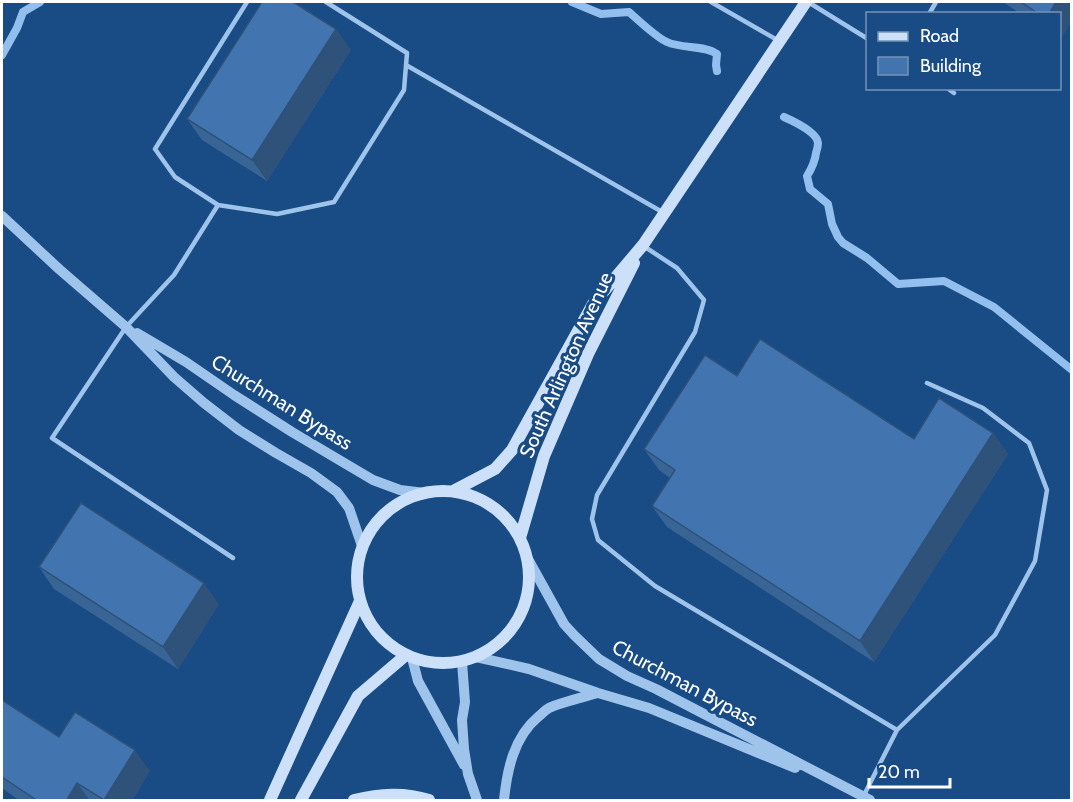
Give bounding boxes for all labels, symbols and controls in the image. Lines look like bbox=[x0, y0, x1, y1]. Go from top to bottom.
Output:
legend bbox=[866, 12, 1061, 90]
text: Road bbox=[920, 25, 959, 47]
text: Building bbox=[920, 55, 982, 77]
street label: South Arlington Avenue bbox=[514, 268, 618, 462]
street label: Churchman Bypass bbox=[207, 349, 357, 455]
street label: Churchman Bypass bbox=[608, 635, 762, 731]
scale bar bbox=[869, 751, 950, 789]
text: 20 m bbox=[878, 761, 920, 783]

